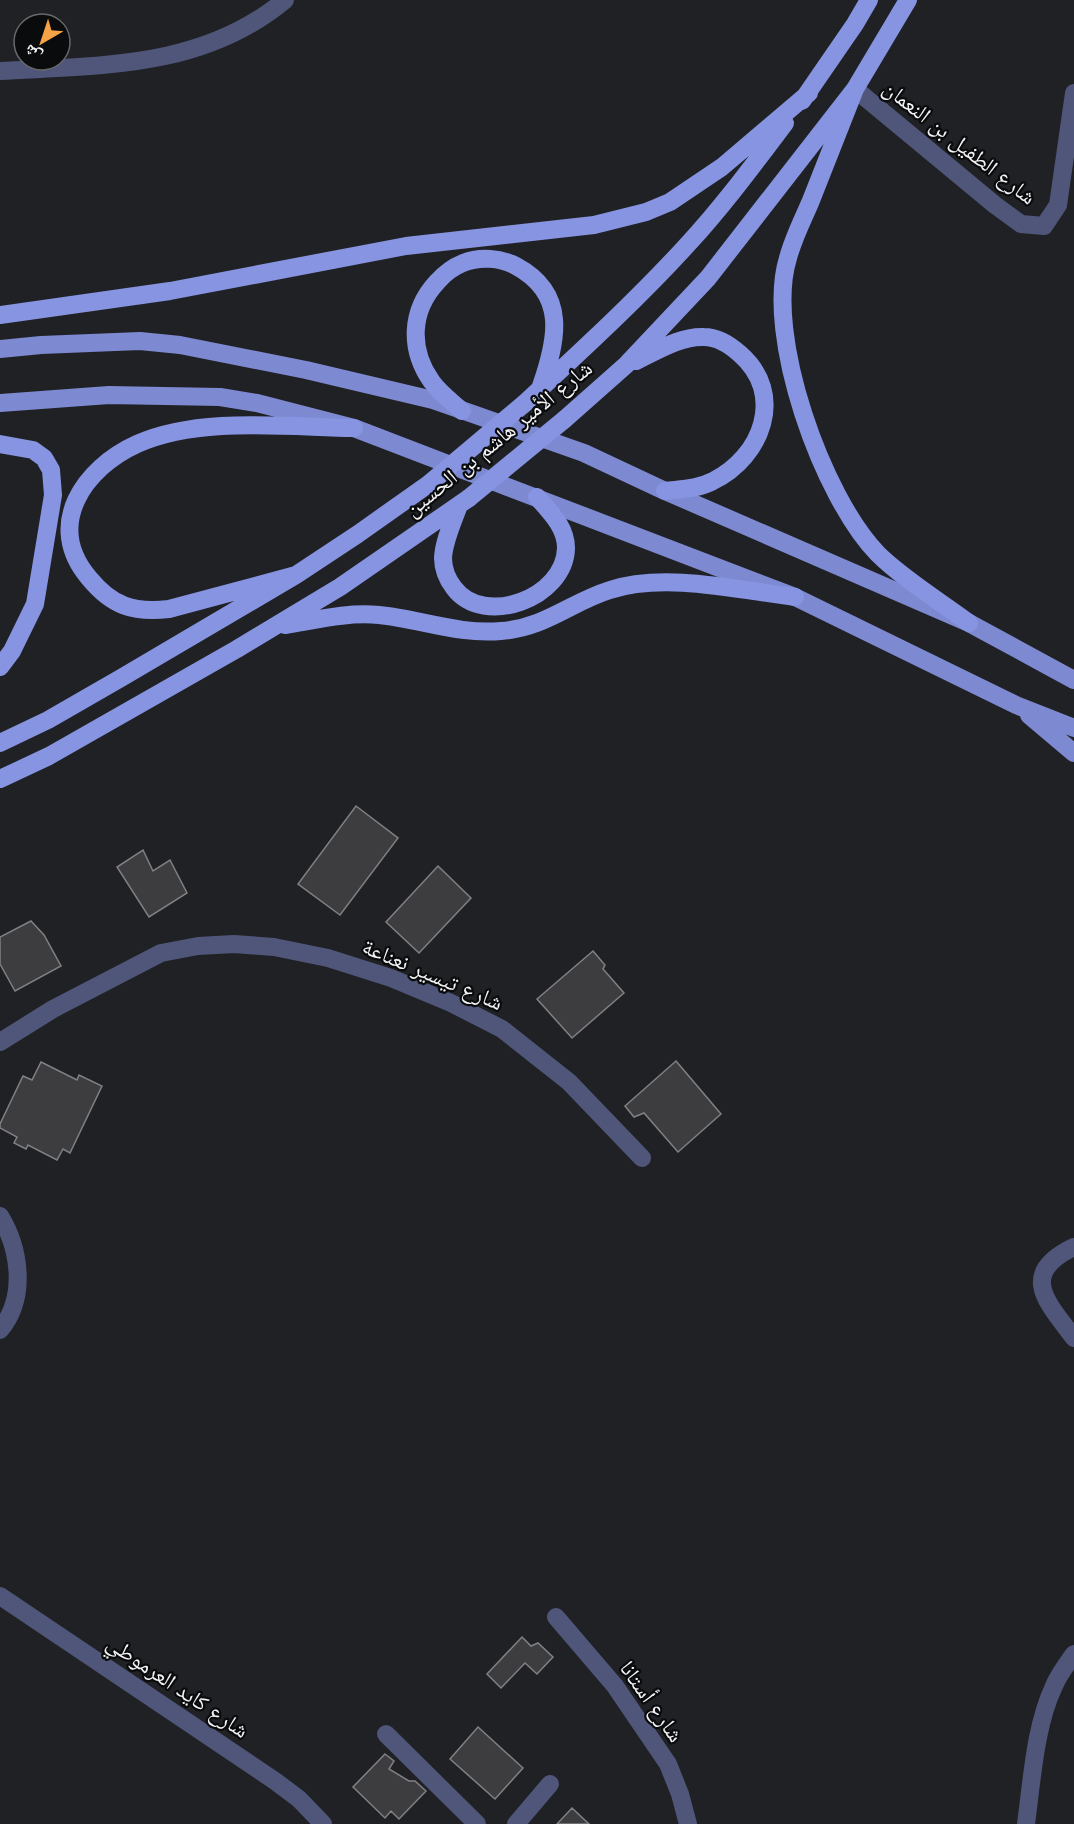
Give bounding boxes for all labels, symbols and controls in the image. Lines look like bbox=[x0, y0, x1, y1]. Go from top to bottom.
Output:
north arrow bbox=[12, 12, 72, 72]
text: ش bbox=[19, 39, 47, 68]
street label: شارع الطفيل بن النعمان bbox=[877, 72, 1043, 212]
street label: شارع الأمير هاشم بن الحسين bbox=[397, 352, 599, 524]
street label: شارع تيسير نعناعة bbox=[358, 930, 508, 1018]
street label: شارع كايد العرموطي bbox=[100, 1626, 256, 1747]
street label: شارع أستانا bbox=[612, 1654, 692, 1748]

